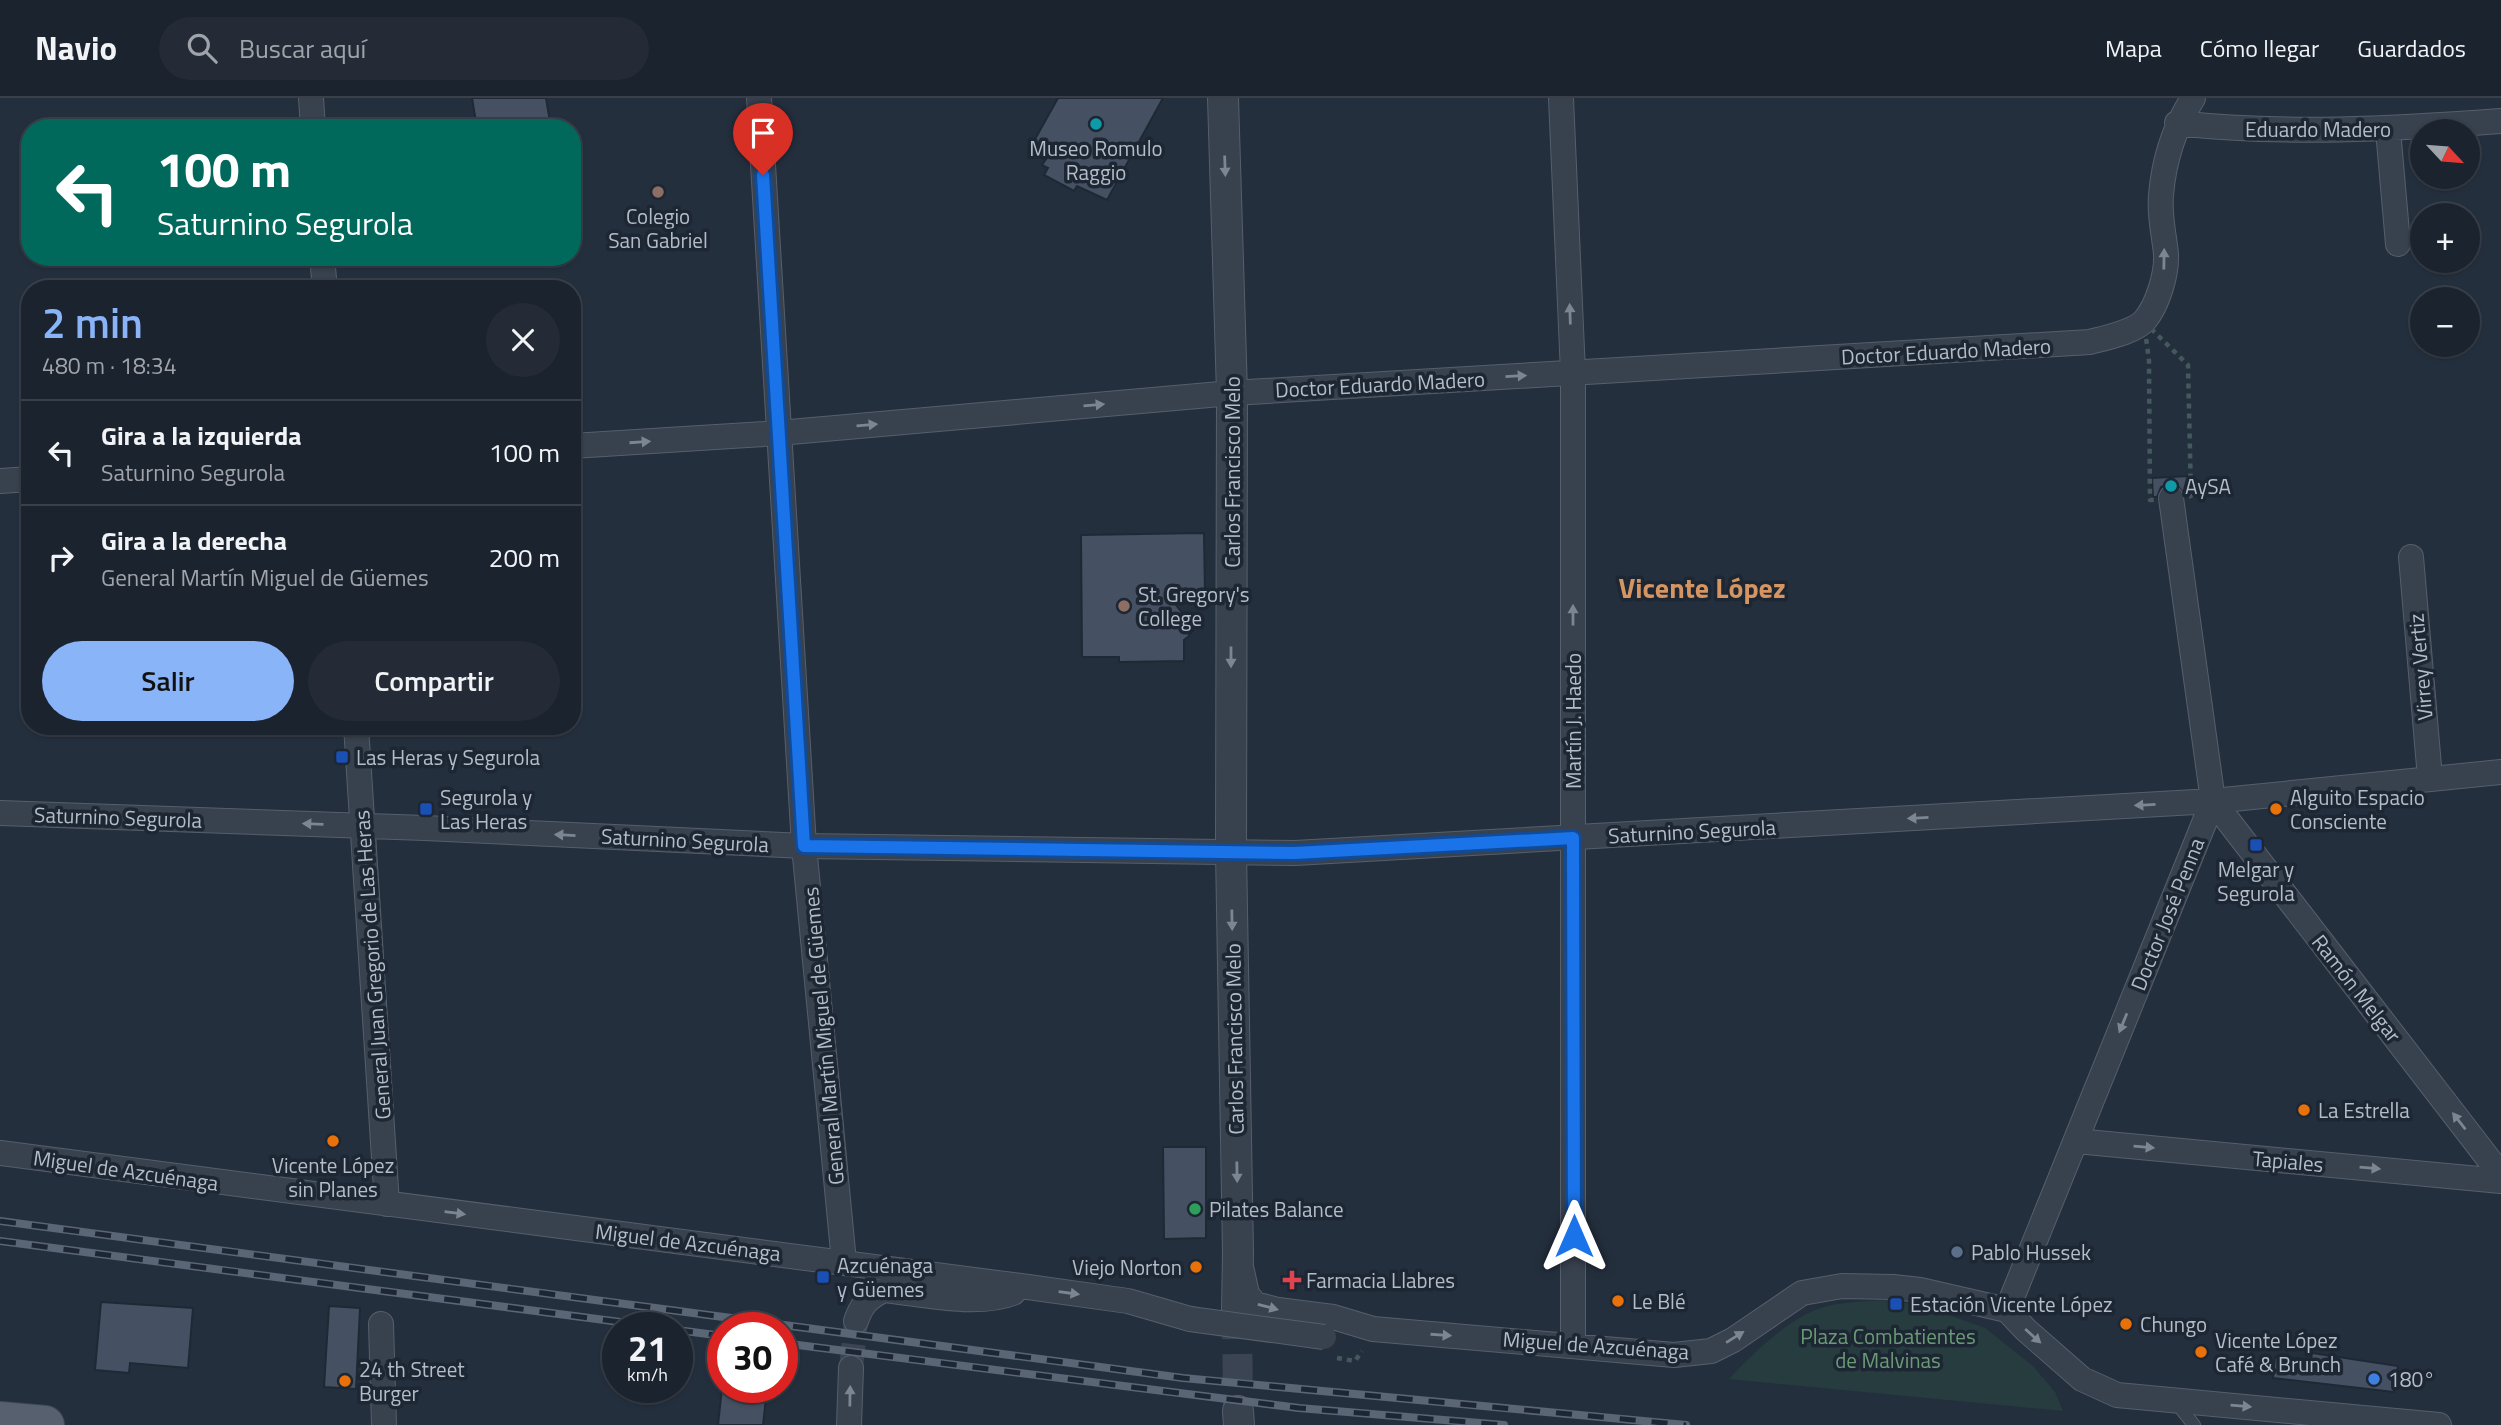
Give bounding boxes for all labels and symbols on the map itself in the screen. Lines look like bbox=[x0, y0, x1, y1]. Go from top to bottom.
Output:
pin bbox=[733, 103, 793, 175]
street label: Eduardo Madero bbox=[2245, 113, 2391, 145]
marker: Museo Romulo Raggio bbox=[1088, 116, 1104, 132]
north arrow bbox=[2410, 119, 2480, 189]
place label: Museo Romulo Raggio bbox=[1029, 132, 1163, 188]
one-way arrow bbox=[1220, 155, 1231, 177]
marker: Colegio San Gabriel bbox=[650, 184, 666, 200]
place label: Colegio San Gabriel bbox=[608, 200, 708, 256]
one-way arrow bbox=[2158, 248, 2170, 270]
one-way arrow bbox=[1565, 303, 1576, 325]
street label: Doctor Eduardo Madero bbox=[1840, 330, 2052, 372]
street label: Doctor Eduardo Madero bbox=[1274, 363, 1486, 405]
one-way arrow bbox=[1506, 371, 1528, 382]
street label: Carlos Francisco Melo bbox=[1216, 376, 1248, 568]
one-way arrow bbox=[1083, 399, 1105, 410]
one-way arrow bbox=[856, 420, 878, 431]
one-way arrow bbox=[630, 436, 652, 447]
place label: AySA bbox=[2185, 470, 2231, 502]
marker: AySA bbox=[2163, 478, 2179, 494]
district label: Vicente López bbox=[1618, 566, 1786, 609]
place label: St. Gregory's College bbox=[1138, 578, 1250, 634]
marker: St. Gregory's College bbox=[1116, 598, 1132, 614]
one-way arrow bbox=[1567, 604, 1579, 626]
street label: Virrey Vertiz bbox=[2399, 612, 2441, 722]
one-way arrow bbox=[1225, 646, 1237, 668]
street label: Martín J. Haedo bbox=[1557, 653, 1589, 789]
place label: Las Heras y Segurola bbox=[356, 741, 541, 773]
marker: Las Heras y Segurola bbox=[334, 749, 350, 765]
place label: Segurola y Las Heras bbox=[440, 781, 532, 837]
place label: Alguito Espacio Consciente bbox=[2290, 781, 2425, 837]
street label: Saturnino Segurola bbox=[33, 798, 203, 836]
one-way arrow bbox=[2134, 800, 2156, 811]
marker: Segurola y Las Heras bbox=[418, 801, 434, 817]
marker: Alguito Espacio Consciente bbox=[2268, 801, 2284, 817]
street label: General Juan Gregorio de Las Heras bbox=[345, 809, 399, 1121]
street label: Saturnino Segurola bbox=[1607, 811, 1777, 851]
one-way arrow bbox=[1907, 813, 1929, 824]
one-way arrow bbox=[302, 819, 324, 830]
street label: Saturnino Segurola bbox=[600, 820, 770, 860]
one-way arrow bbox=[553, 829, 575, 840]
street label: Doctor José Penna bbox=[2122, 832, 2212, 995]
marker: Melgar y Segurola bbox=[2248, 837, 2264, 853]
place label: Melgar y Segurola bbox=[2217, 853, 2295, 909]
street label: General Martín Miguel de Güemes bbox=[794, 886, 852, 1186]
one-way arrow bbox=[1226, 910, 1238, 932]
street label: Ramón Melgar bbox=[2305, 927, 2409, 1049]
street label: Carlos Francisco Melo bbox=[1216, 943, 1252, 1135]
one-way arrow bbox=[2118, 1013, 2129, 1034]
place label: La Estrella bbox=[2318, 1094, 2410, 1126]
marker: La Estrella bbox=[2296, 1102, 2312, 1118]
one-way arrow bbox=[2452, 1113, 2467, 1131]
marker: Vicente López sin Planes bbox=[325, 1133, 341, 1149]
street label: Miguel de Azcuénaga bbox=[31, 1141, 221, 1199]
one-way arrow bbox=[2133, 1142, 2155, 1153]
street label: Tapiales bbox=[2251, 1142, 2325, 1180]
place label: Vicente López sin Planes bbox=[272, 1149, 394, 1205]
one-way arrow bbox=[1231, 1161, 1242, 1183]
one-way arrow bbox=[2359, 1163, 2381, 1174]
place label: Pilates Balance bbox=[1209, 1193, 1344, 1225]
position arrow bbox=[1537, 1199, 1611, 1273]
marker: Pilates Balance bbox=[1187, 1201, 1203, 1217]
one-way arrow bbox=[444, 1207, 466, 1218]
street label: Miguel de Azcuénaga bbox=[593, 1215, 783, 1269]
place label: Pablo Hussek bbox=[1971, 1236, 2091, 1268]
marker: Pablo Hussek bbox=[1949, 1244, 1965, 1260]
place label: Azcuénaga y Güemes bbox=[837, 1249, 934, 1305]
place label: Viejo Norton bbox=[1072, 1251, 1182, 1283]
marker: Viejo Norton bbox=[1188, 1259, 1204, 1275]
place label: Farmacia Llabres bbox=[1306, 1264, 1455, 1296]
marker: Azcuénaga y Güemes bbox=[815, 1269, 831, 1285]
marker: Farmacia Llabres bbox=[1284, 1272, 1300, 1288]
place label: Le Blé bbox=[1632, 1285, 1686, 1317]
one-way arrow bbox=[1058, 1288, 1080, 1299]
place label: Estación Vicente López bbox=[1910, 1288, 2113, 1320]
marker: Le Blé bbox=[1610, 1293, 1626, 1309]
marker: Estación Vicente López bbox=[1888, 1296, 1904, 1312]
one-way arrow bbox=[1257, 1302, 1279, 1313]
place label: Chungo bbox=[2140, 1308, 2207, 1340]
speed limit sign: 30 bbox=[707, 1312, 798, 1403]
marker: Chungo bbox=[2118, 1316, 2134, 1332]
park label: Plaza Combatientes de Malvinas bbox=[1800, 1320, 1976, 1376]
street label: Miguel de Azcuénaga bbox=[1502, 1323, 1691, 1368]
place label: Vicente López Café & Brunch bbox=[2215, 1324, 2341, 1380]
one-way arrow bbox=[2025, 1328, 2042, 1343]
one-way arrow bbox=[1431, 1329, 1453, 1340]
one-way arrow bbox=[1726, 1331, 1745, 1344]
marker: Vicente López Café & Brunch bbox=[2193, 1344, 2209, 1360]
place label: 24 th Street Burger bbox=[359, 1353, 465, 1409]
place label: 180° bbox=[2388, 1363, 2435, 1395]
marker: 180° bbox=[2366, 1371, 2382, 1387]
marker: 24 th Street Burger bbox=[337, 1373, 353, 1389]
one-way arrow bbox=[844, 1385, 856, 1407]
one-way arrow bbox=[2230, 1401, 2252, 1412]

